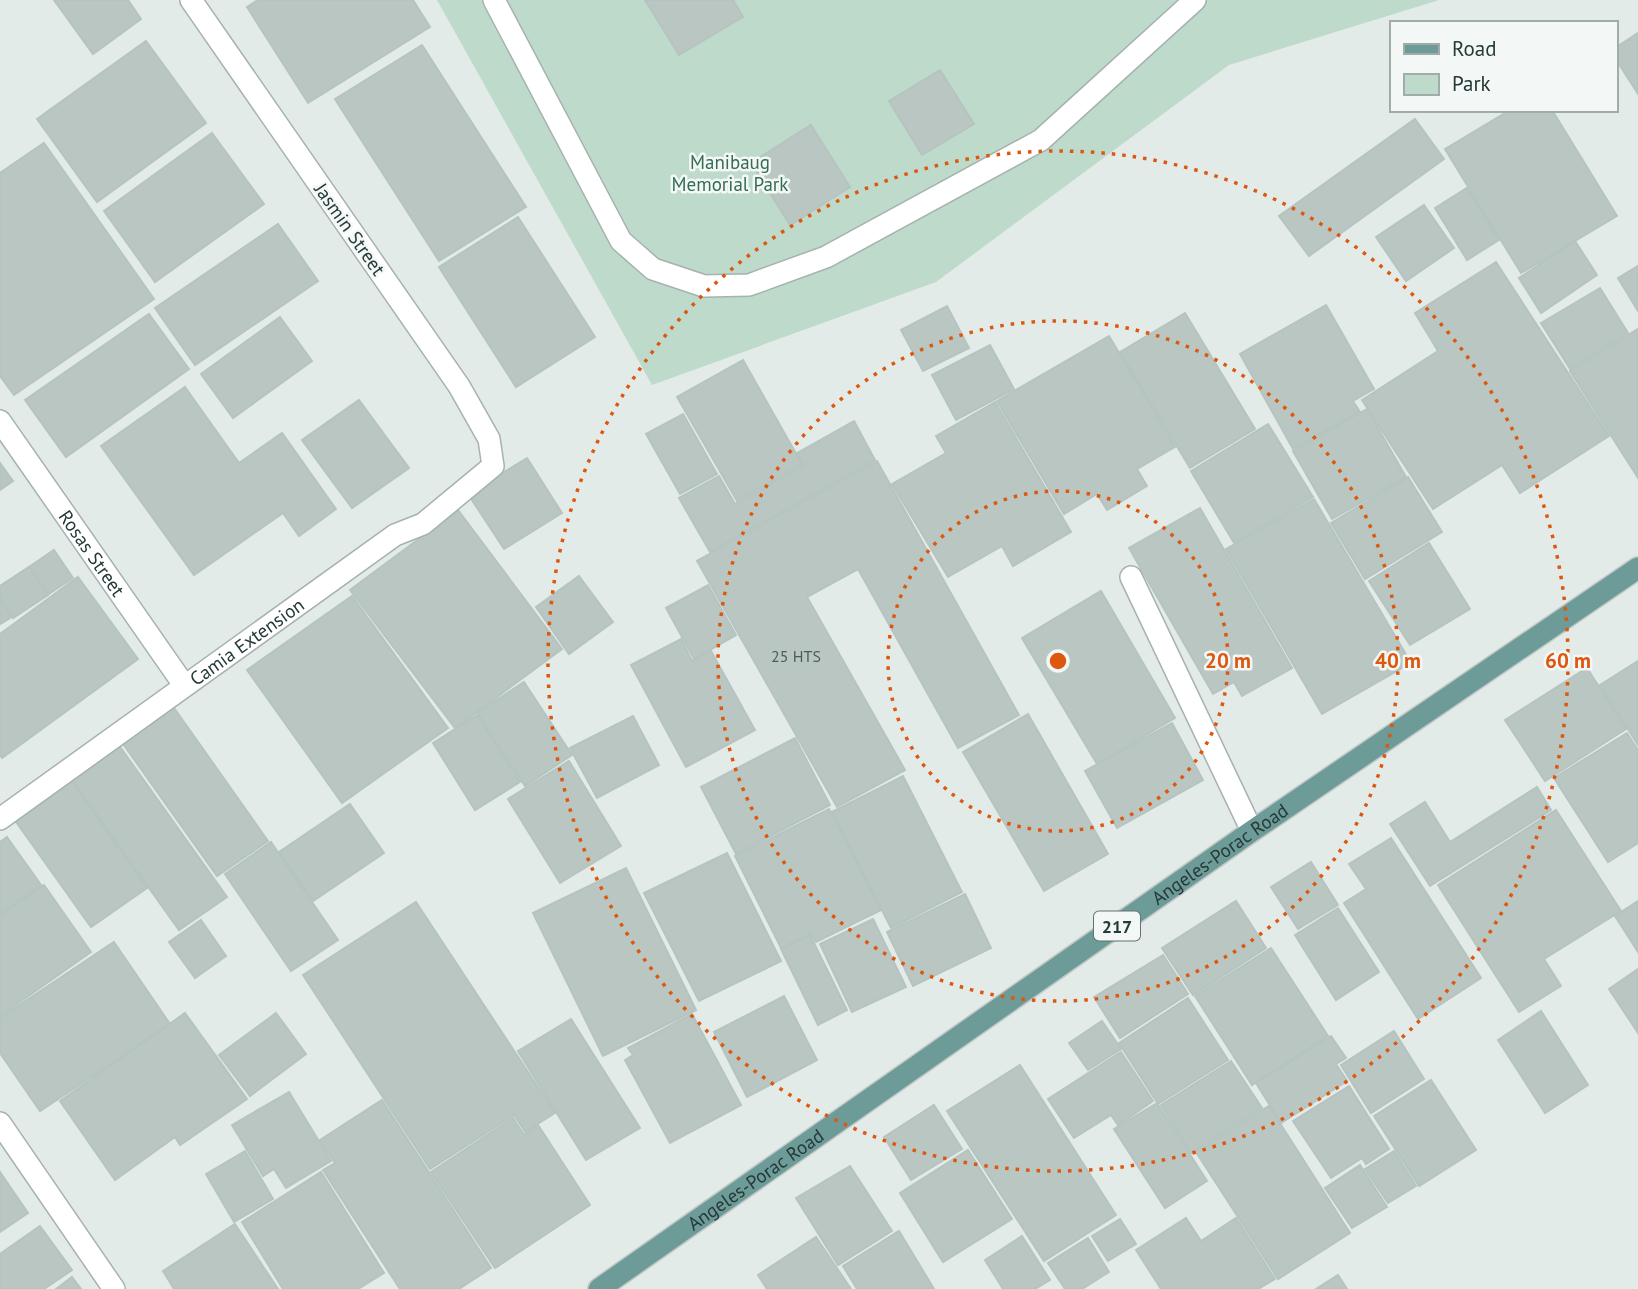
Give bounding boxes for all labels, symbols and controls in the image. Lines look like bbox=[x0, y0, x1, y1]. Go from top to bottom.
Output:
legend bbox=[1390, 21, 1617, 112]
text: Road bbox=[1452, 35, 1496, 62]
text: Park bbox=[1452, 70, 1491, 97]
park label: Manibaug Memorial Park bbox=[672, 150, 788, 196]
street label: Jasmin Street bbox=[309, 177, 391, 280]
street label: Rosas Street bbox=[54, 505, 131, 601]
street label: Camia Extension bbox=[185, 592, 309, 691]
house number: 25 HTS bbox=[771, 646, 821, 666]
text: 20 m bbox=[1205, 647, 1251, 674]
text: 40 m bbox=[1375, 647, 1421, 674]
text: 60 m bbox=[1545, 647, 1591, 674]
centre of rings bbox=[1046, 649, 1070, 673]
street label: Angeles-Porac Road bbox=[1147, 798, 1293, 910]
road number: 217 bbox=[1094, 911, 1140, 940]
street label: Angeles-Porac Road bbox=[683, 1123, 828, 1235]

